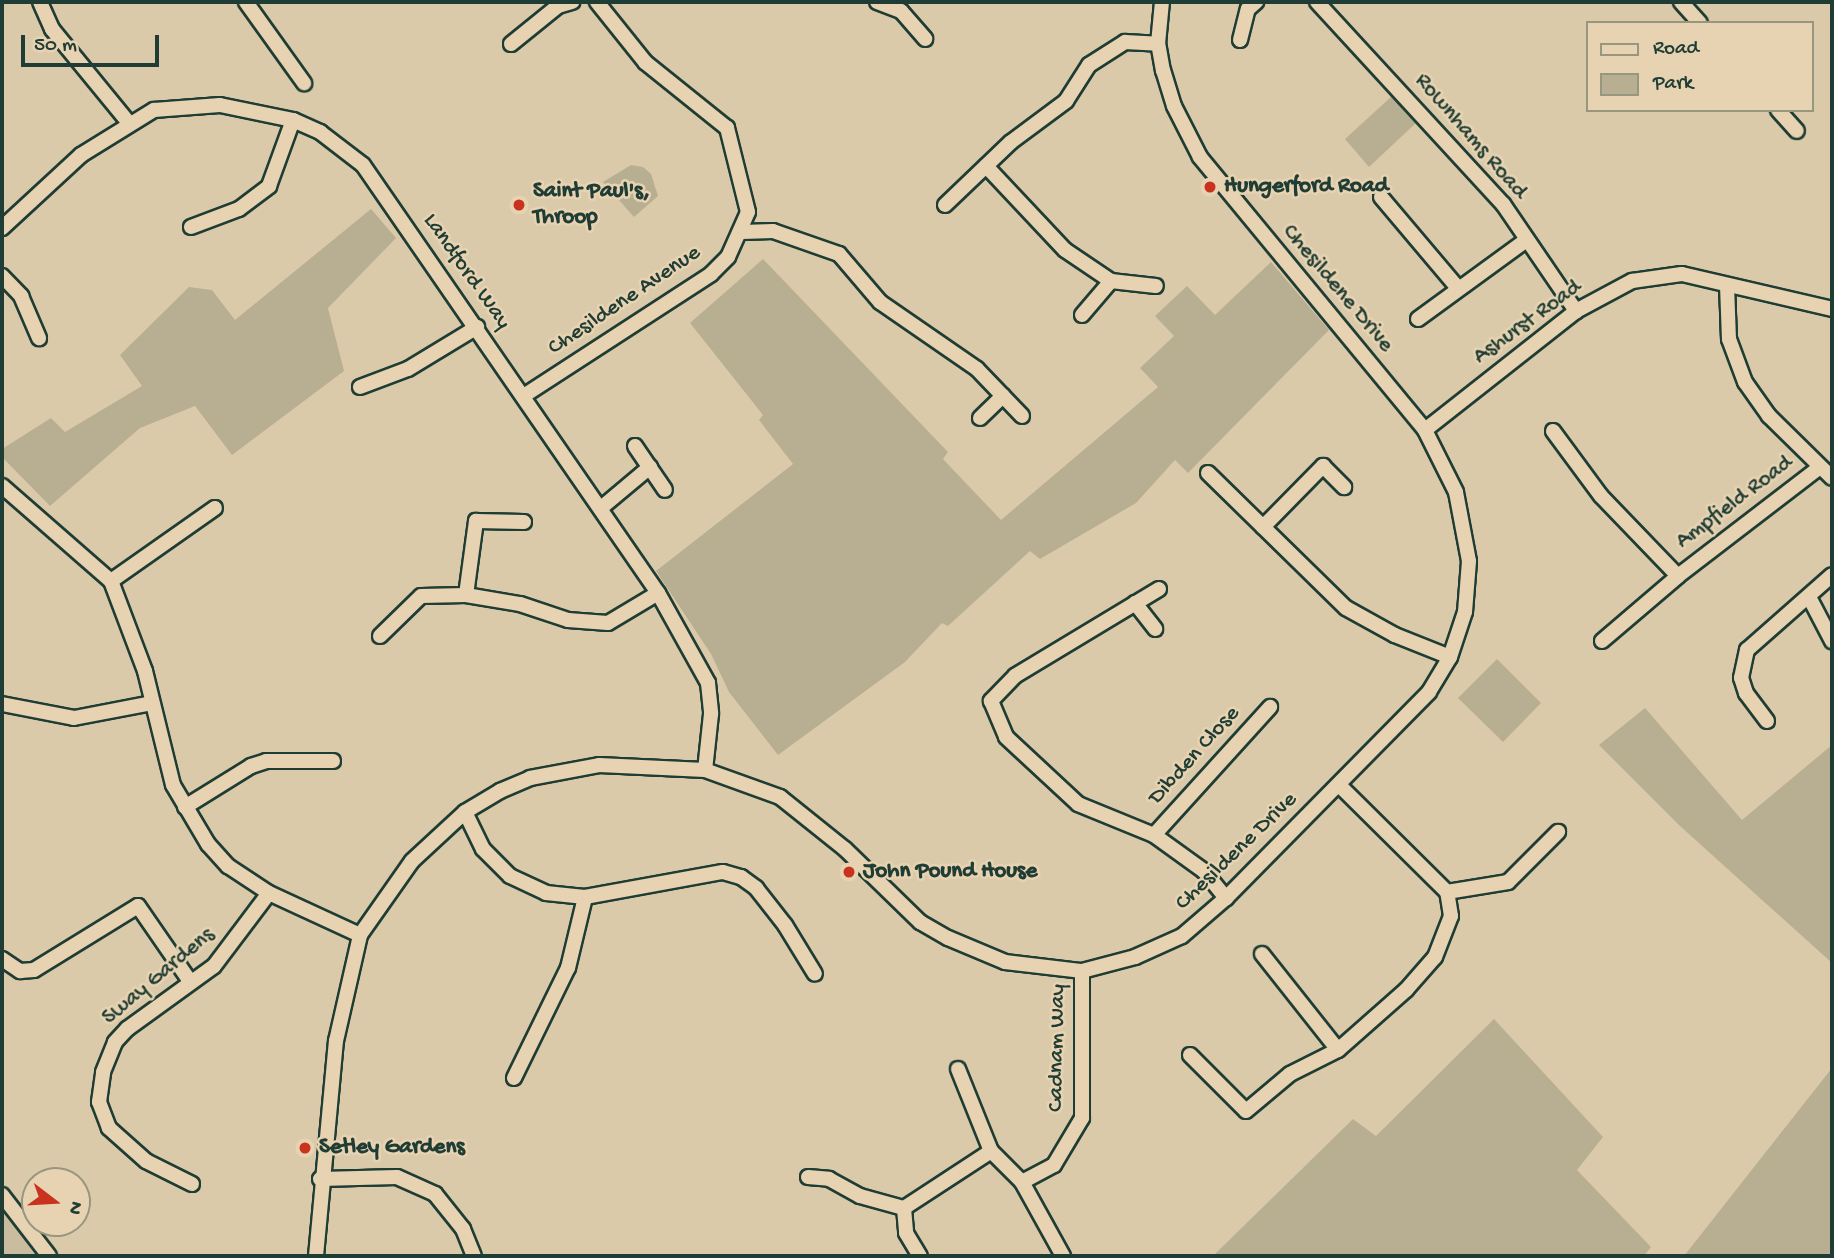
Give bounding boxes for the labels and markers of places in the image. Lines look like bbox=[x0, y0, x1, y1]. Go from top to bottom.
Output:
place label: Hungerford Road bbox=[1224, 173, 1388, 201]
place label: Saint Paul's, Throop bbox=[533, 178, 650, 232]
marker: Hungerford Road bbox=[1202, 179, 1218, 195]
marker: Saint Paul's, Throop bbox=[511, 197, 527, 213]
place label: John Pound House bbox=[863, 858, 1037, 886]
marker: John Pound House bbox=[841, 864, 857, 880]
place label: Setley Gardens bbox=[319, 1134, 465, 1162]
marker: Setley Gardens bbox=[297, 1140, 313, 1156]

